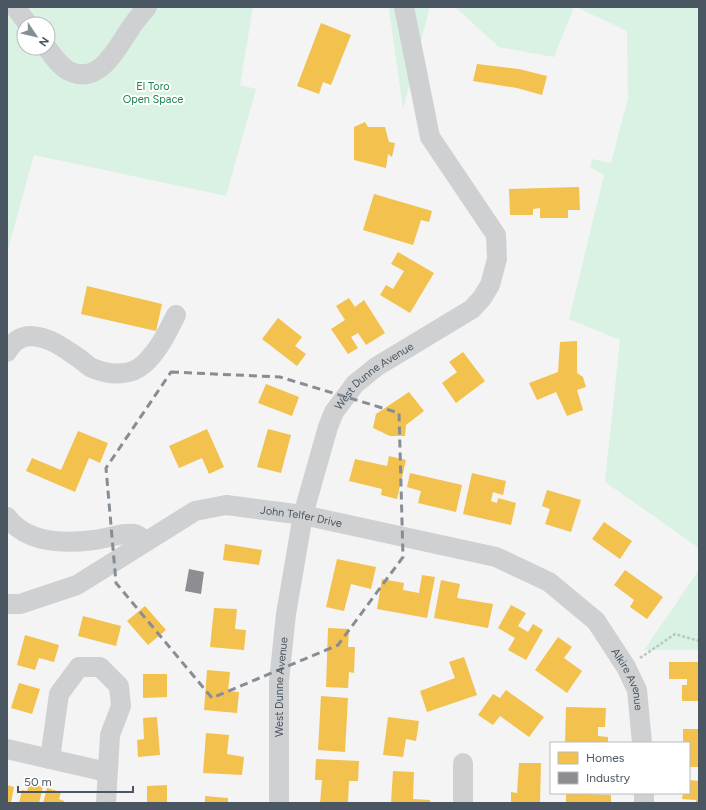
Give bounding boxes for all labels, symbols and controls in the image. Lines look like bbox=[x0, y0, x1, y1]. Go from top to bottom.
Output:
north arrow bbox=[16, 16, 56, 56]
text: N bbox=[36, 34, 52, 49]
park label: El Toro Open Space bbox=[123, 80, 183, 106]
street label: West Dunne Avenue bbox=[331, 339, 416, 412]
street label: John Telfer Drive bbox=[260, 503, 343, 530]
street label: West Dunne Avenue bbox=[272, 636, 290, 737]
street label: Alkire Avenue bbox=[609, 645, 645, 711]
legend bbox=[550, 742, 690, 794]
text: Homes bbox=[586, 751, 625, 765]
scale bar bbox=[18, 768, 133, 794]
text: Industry bbox=[586, 771, 631, 785]
text: 50 m bbox=[24, 775, 52, 789]

